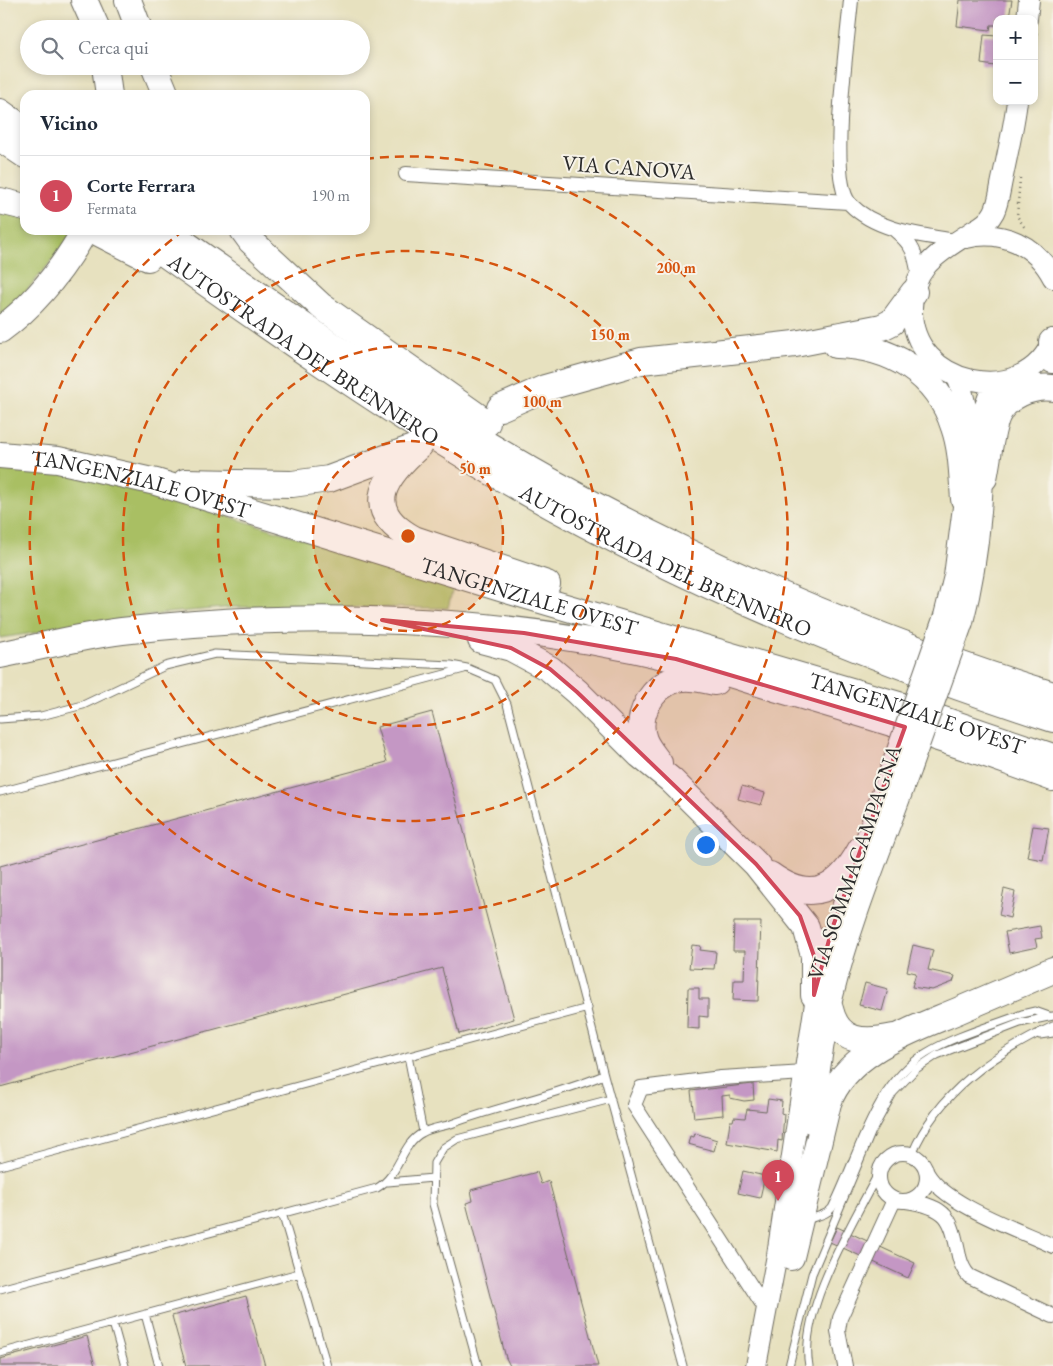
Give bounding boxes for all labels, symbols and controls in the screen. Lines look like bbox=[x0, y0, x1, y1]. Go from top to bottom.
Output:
map controls bbox=[993, 15, 1038, 105]
button: + bbox=[993, 15, 1038, 60]
search box bbox=[20, 20, 370, 75]
icon: search bbox=[38, 34, 66, 62]
text: Cerca qui bbox=[78, 35, 149, 60]
button: − bbox=[993, 60, 1038, 105]
text: Vicino bbox=[40, 109, 98, 136]
street label: VIA CANOVA bbox=[561, 148, 697, 187]
text: Corte Ferrara bbox=[87, 173, 195, 198]
text: 1 bbox=[52, 185, 60, 206]
text: 190 m bbox=[311, 185, 350, 206]
text: Fermata bbox=[87, 198, 137, 219]
street label: AUTOSTRADA DEL BRENNERO bbox=[161, 246, 445, 452]
text: 200 m bbox=[656, 258, 696, 277]
text: 150 m bbox=[590, 325, 630, 344]
text: 100 m bbox=[522, 392, 562, 411]
street label: TANGENZIALE OVEST bbox=[30, 444, 254, 525]
text: 50 m bbox=[459, 459, 491, 478]
street label: AUTOSTRADA DEL BRENNERO bbox=[513, 477, 816, 644]
centre of rings bbox=[399, 527, 417, 545]
street label: TANGENZIALE OVEST bbox=[417, 550, 641, 643]
street label: TANGENZIALE OVEST bbox=[805, 665, 1029, 762]
street label: VIA SOMMACAMPAGNA bbox=[801, 740, 909, 984]
your location bbox=[693, 832, 719, 858]
pin: 1 bbox=[762, 1160, 794, 1201]

